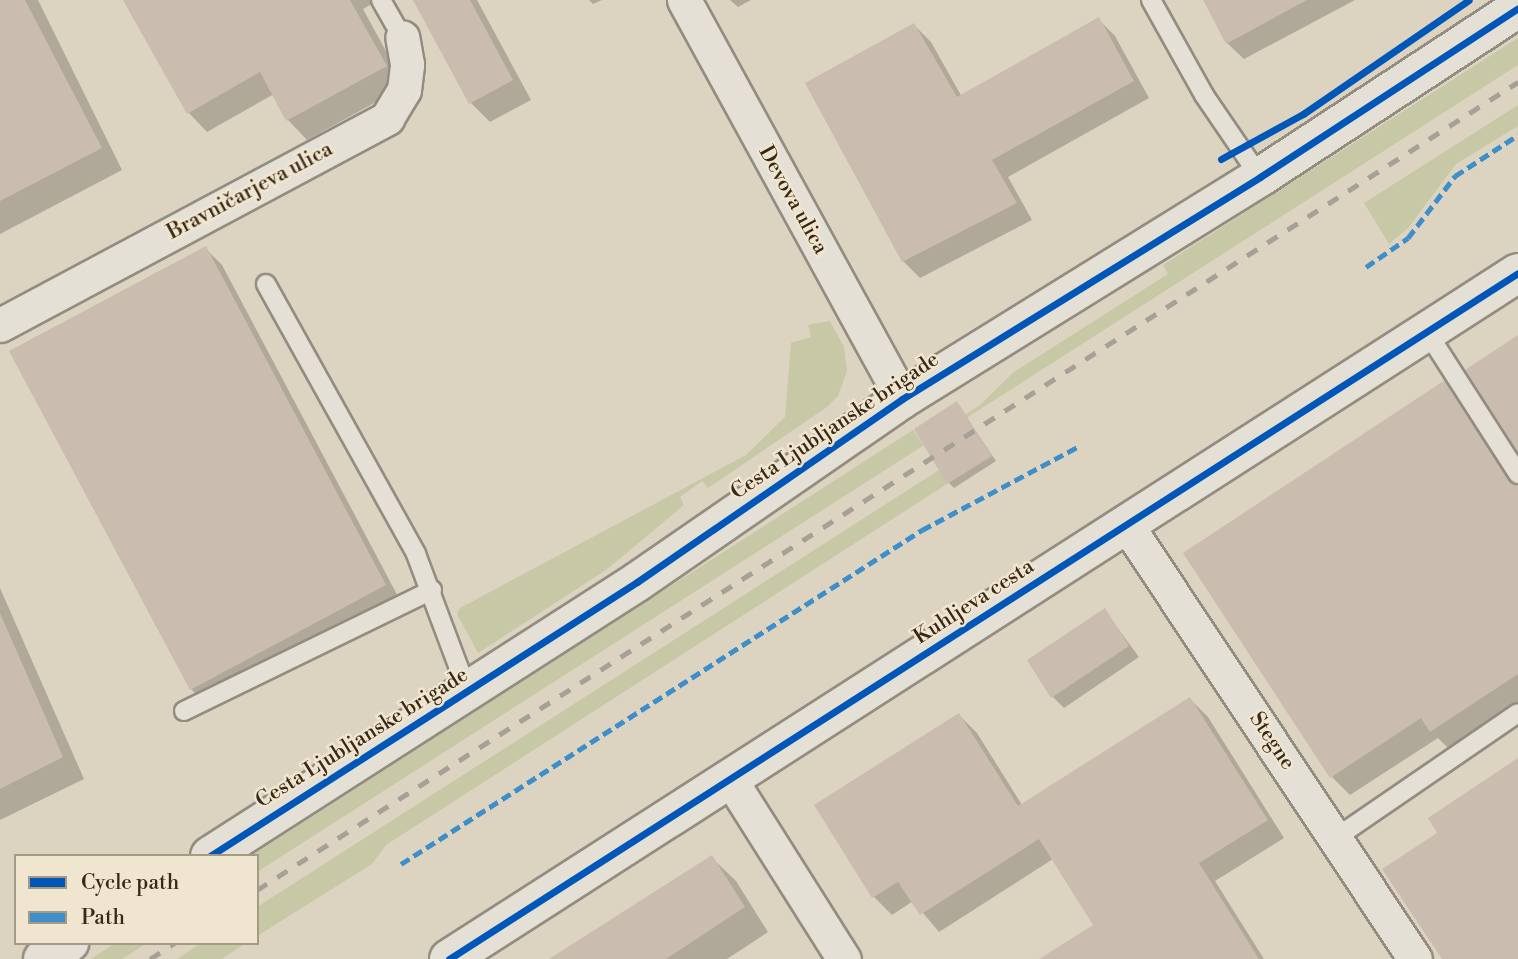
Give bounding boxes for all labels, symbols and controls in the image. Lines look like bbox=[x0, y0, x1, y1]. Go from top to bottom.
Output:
street label: Bravničarjeva ulica bbox=[163, 137, 337, 245]
street label: Devova ulica bbox=[753, 141, 833, 259]
street label: Cesta Ljubljanske brigade bbox=[726, 347, 944, 505]
street label: Kuhljeva cesta bbox=[909, 554, 1039, 650]
street label: Cesta Ljubljanske brigade bbox=[251, 662, 473, 814]
street label: Stegne bbox=[1244, 707, 1300, 775]
legend bbox=[14, 854, 259, 945]
text: Cycle path bbox=[81, 870, 179, 896]
text: Path bbox=[81, 905, 125, 931]

